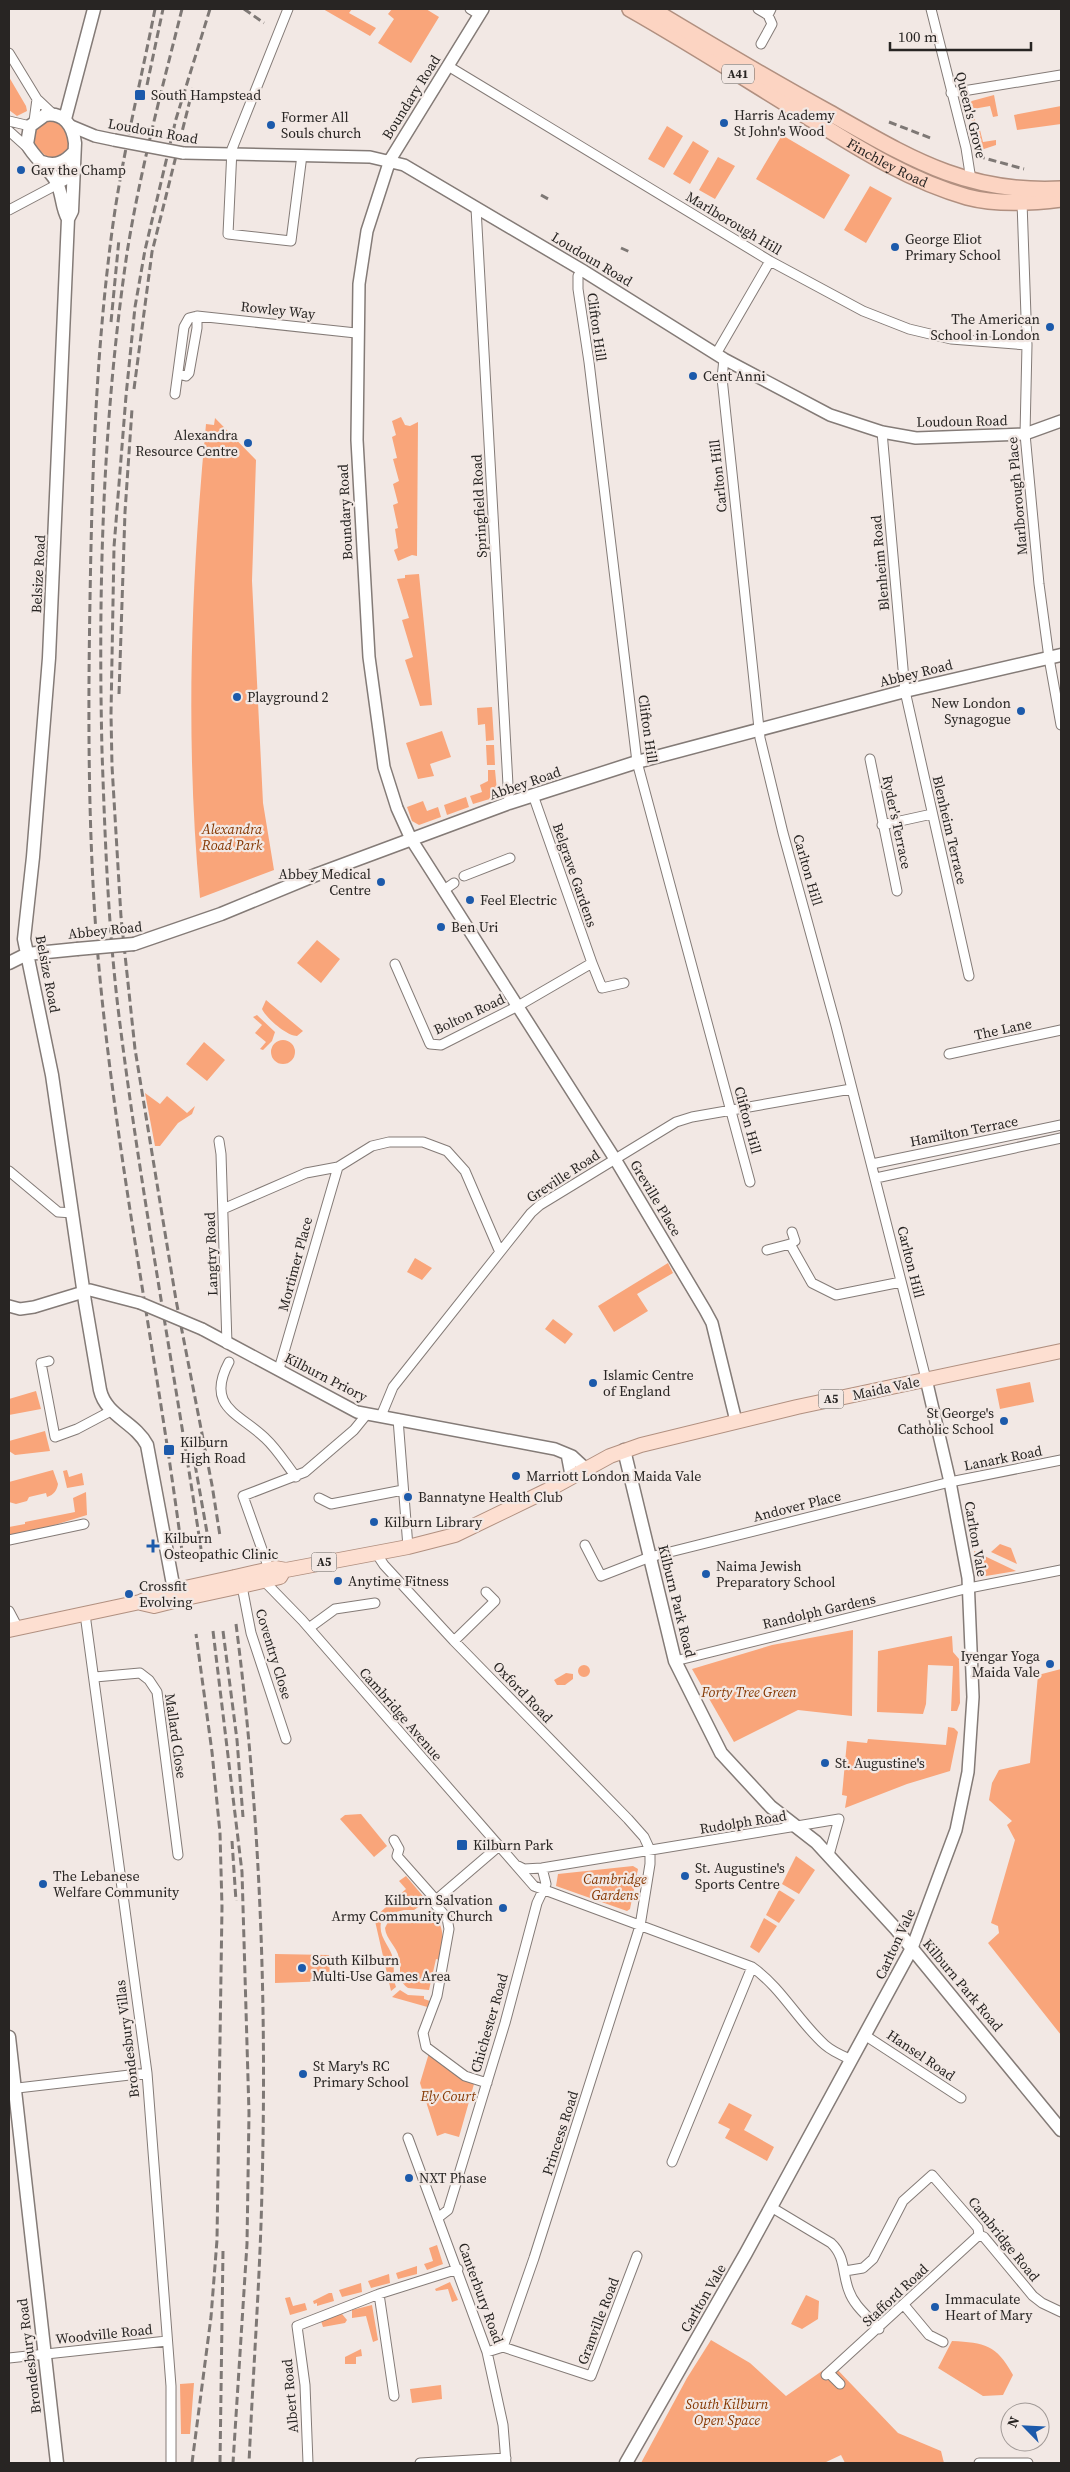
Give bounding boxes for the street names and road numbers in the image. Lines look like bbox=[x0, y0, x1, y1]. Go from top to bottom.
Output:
street label: Boundary Road bbox=[377, 51, 445, 143]
road number: A41 bbox=[722, 64, 754, 84]
street label: Queen's Grove bbox=[951, 70, 991, 160]
street label: Loudoun Road bbox=[106, 113, 200, 149]
street label: Finchley Road bbox=[843, 133, 931, 192]
street label: Marlborough Hill bbox=[682, 186, 786, 260]
street label: Loudoun Road bbox=[548, 227, 636, 291]
street label: Clifton Hill bbox=[582, 291, 612, 363]
street label: Rowley Way bbox=[240, 296, 317, 324]
street label: Loudoun Road bbox=[916, 410, 1008, 432]
street label: Marlborough Place bbox=[1002, 436, 1032, 556]
street label: Carlton Hill bbox=[704, 438, 732, 514]
street label: Springfield Road bbox=[466, 454, 492, 558]
street label: Boundary Road bbox=[332, 463, 358, 560]
street label: Blenheim Road bbox=[866, 514, 894, 612]
street label: Belsize Road bbox=[26, 534, 50, 614]
street label: Abbey Road bbox=[877, 654, 955, 692]
street label: Clifton Hill bbox=[633, 693, 663, 765]
street label: Abbey Road bbox=[487, 761, 564, 805]
street label: Ryder's Terrace bbox=[877, 773, 917, 871]
street label: Blenheim Terrace bbox=[928, 774, 972, 886]
street label: Belgrave Gardens bbox=[548, 820, 602, 930]
street label: Carlton Hill bbox=[788, 832, 828, 908]
street label: Abbey Road bbox=[67, 916, 143, 944]
street label: Belsize Road bbox=[31, 933, 65, 1015]
street label: Bolton Road bbox=[430, 989, 508, 1039]
street label: The Lane bbox=[972, 1013, 1034, 1045]
street label: Clifton Hill bbox=[729, 1084, 767, 1156]
street label: Hamilton Terrace bbox=[908, 1111, 1020, 1151]
street label: Greville Road bbox=[522, 1145, 604, 1207]
street label: Greville Place bbox=[625, 1156, 687, 1240]
street label: Langtry Road bbox=[200, 1212, 222, 1296]
street label: Mortimer Place bbox=[273, 1214, 317, 1314]
street label: Carlton Hill bbox=[892, 1224, 930, 1300]
street label: Kilburn Priory bbox=[281, 1348, 372, 1407]
street label: Maida Vale bbox=[851, 1371, 921, 1405]
road number: A5 bbox=[818, 1390, 844, 1408]
street label: Lanark Road bbox=[962, 1441, 1044, 1475]
street label: Andover Place bbox=[751, 1485, 843, 1527]
street label: Carlton Vale bbox=[960, 1500, 992, 1578]
street label: Kilburn Park Road bbox=[653, 1543, 701, 1659]
road number: A5 bbox=[312, 1552, 336, 1571]
street label: Randolph Gardens bbox=[760, 1588, 878, 1634]
street label: Coventry Close bbox=[251, 1606, 297, 1702]
street label: Oxford Road bbox=[489, 1657, 557, 1727]
street label: Cambridge Avenue bbox=[355, 1663, 447, 1765]
street label: Mallard Close bbox=[160, 1692, 192, 1780]
street label: Rudolph Road bbox=[698, 1805, 788, 1839]
street label: Carlton Vale bbox=[870, 1905, 920, 1983]
street label: Kilburn Park Road bbox=[918, 1934, 1008, 2036]
street label: Chichester Road bbox=[465, 1971, 513, 2075]
street label: Brondesbury Villas bbox=[110, 1979, 144, 2099]
street label: Hansel Road bbox=[883, 2025, 959, 2085]
street label: Princess Road bbox=[537, 2088, 583, 2178]
street label: Cambridge Road bbox=[964, 2192, 1044, 2286]
street label: Canterbury Road bbox=[453, 2240, 509, 2346]
street label: Stafford Road bbox=[857, 2259, 933, 2331]
street label: Carlton Vale bbox=[675, 2260, 731, 2336]
street label: Granville Road bbox=[572, 2274, 624, 2368]
street label: Brondesbury Road bbox=[12, 2297, 46, 2415]
street label: Woodville Road bbox=[55, 2319, 154, 2349]
street label: Albert Road bbox=[277, 2358, 303, 2434]

